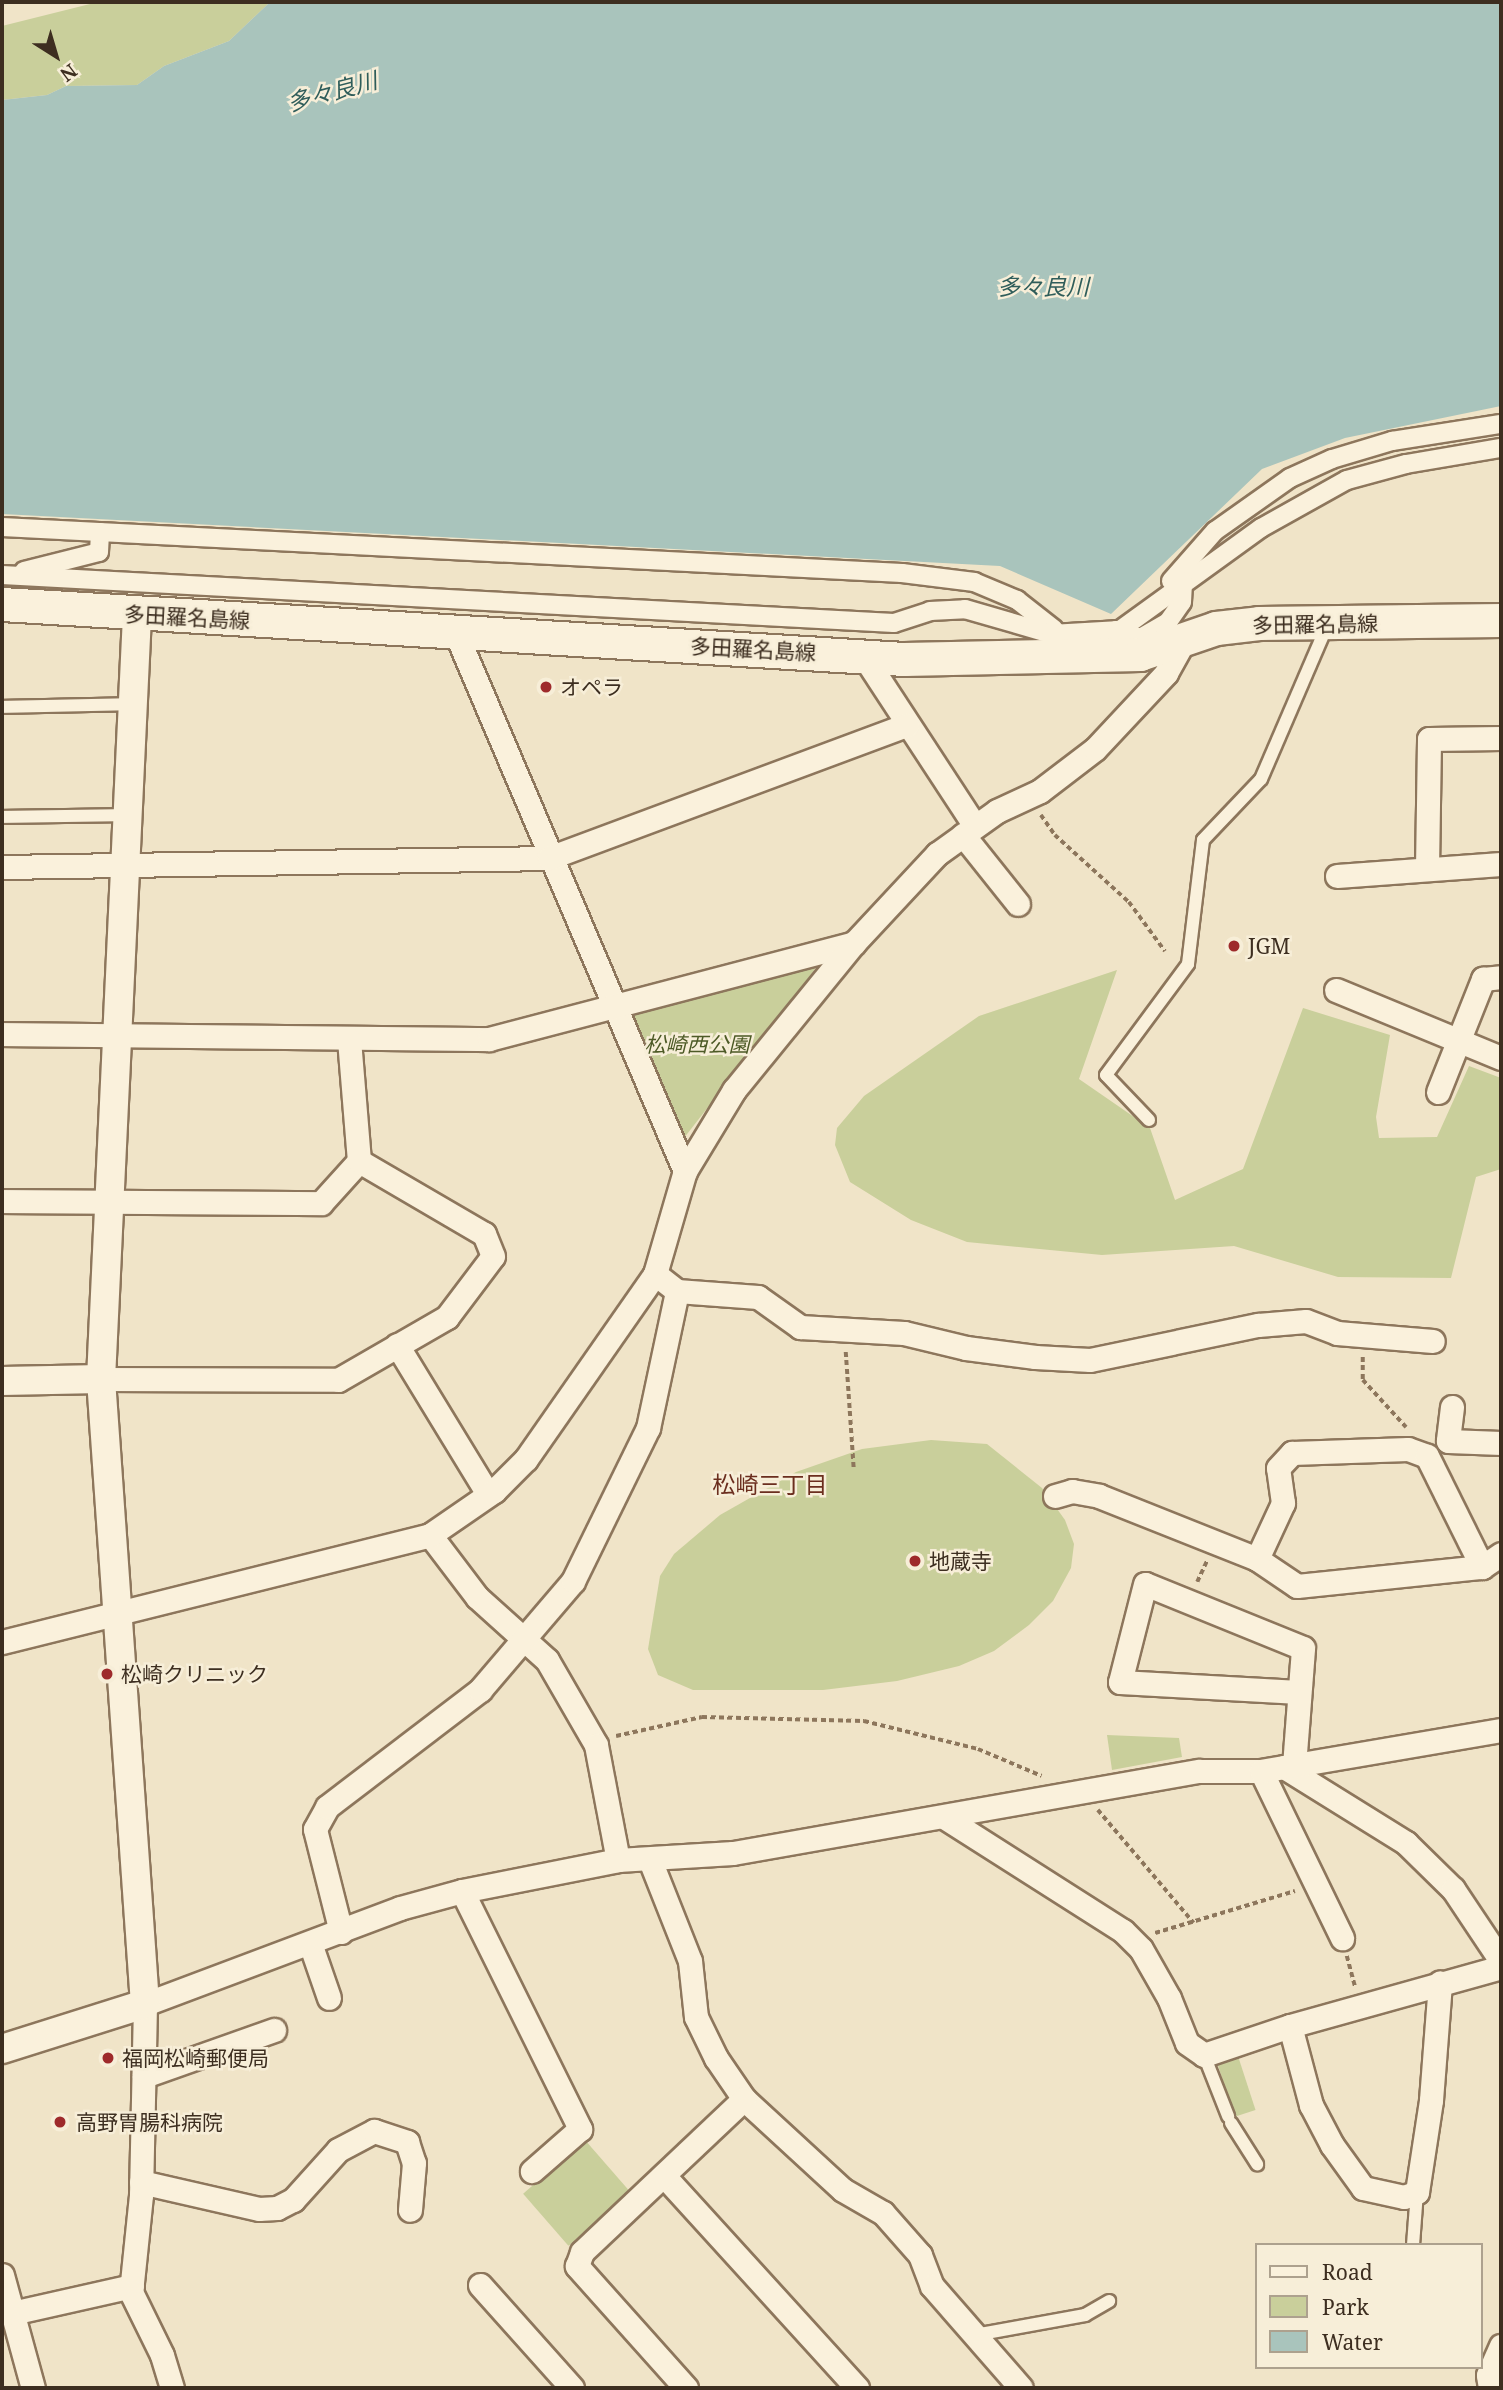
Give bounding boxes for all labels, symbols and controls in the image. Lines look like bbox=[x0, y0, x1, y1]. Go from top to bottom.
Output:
north arrow bbox=[21, 21, 91, 91]
text: N bbox=[55, 58, 82, 88]
water label: 多々良川 bbox=[284, 66, 380, 116]
water label: 多々良川 bbox=[997, 272, 1089, 300]
street label: 多田羅名島線 bbox=[123, 601, 251, 633]
street label: 多田羅名島線 bbox=[1252, 610, 1378, 638]
street label: 多田羅名島線 bbox=[689, 633, 817, 665]
place label: オペラ bbox=[560, 674, 623, 700]
marker: オペラ bbox=[538, 679, 554, 695]
place label: JGM bbox=[1248, 933, 1290, 959]
marker: JGM bbox=[1226, 938, 1242, 954]
park label: 松崎西公園 bbox=[645, 1031, 749, 1057]
district label: 松崎三丁目 bbox=[713, 1470, 827, 1498]
place label: 地蔵寺 bbox=[929, 1548, 992, 1574]
marker: 地蔵寺 bbox=[907, 1553, 923, 1569]
place label: 松崎クリニック bbox=[121, 1661, 268, 1687]
marker: 松崎クリニック bbox=[99, 1666, 115, 1682]
place label: 福岡松崎郵便局 bbox=[122, 2045, 269, 2071]
marker: 福岡松崎郵便局 bbox=[100, 2050, 116, 2066]
place label: 高野胃腸科病院 bbox=[76, 2109, 223, 2135]
marker: 高野胃腸科病院 bbox=[50, 2112, 70, 2132]
legend bbox=[1254, 2243, 1482, 2369]
text: Road bbox=[1322, 2258, 1373, 2286]
text: Park bbox=[1322, 2293, 1369, 2321]
text: Water bbox=[1322, 2328, 1383, 2356]

